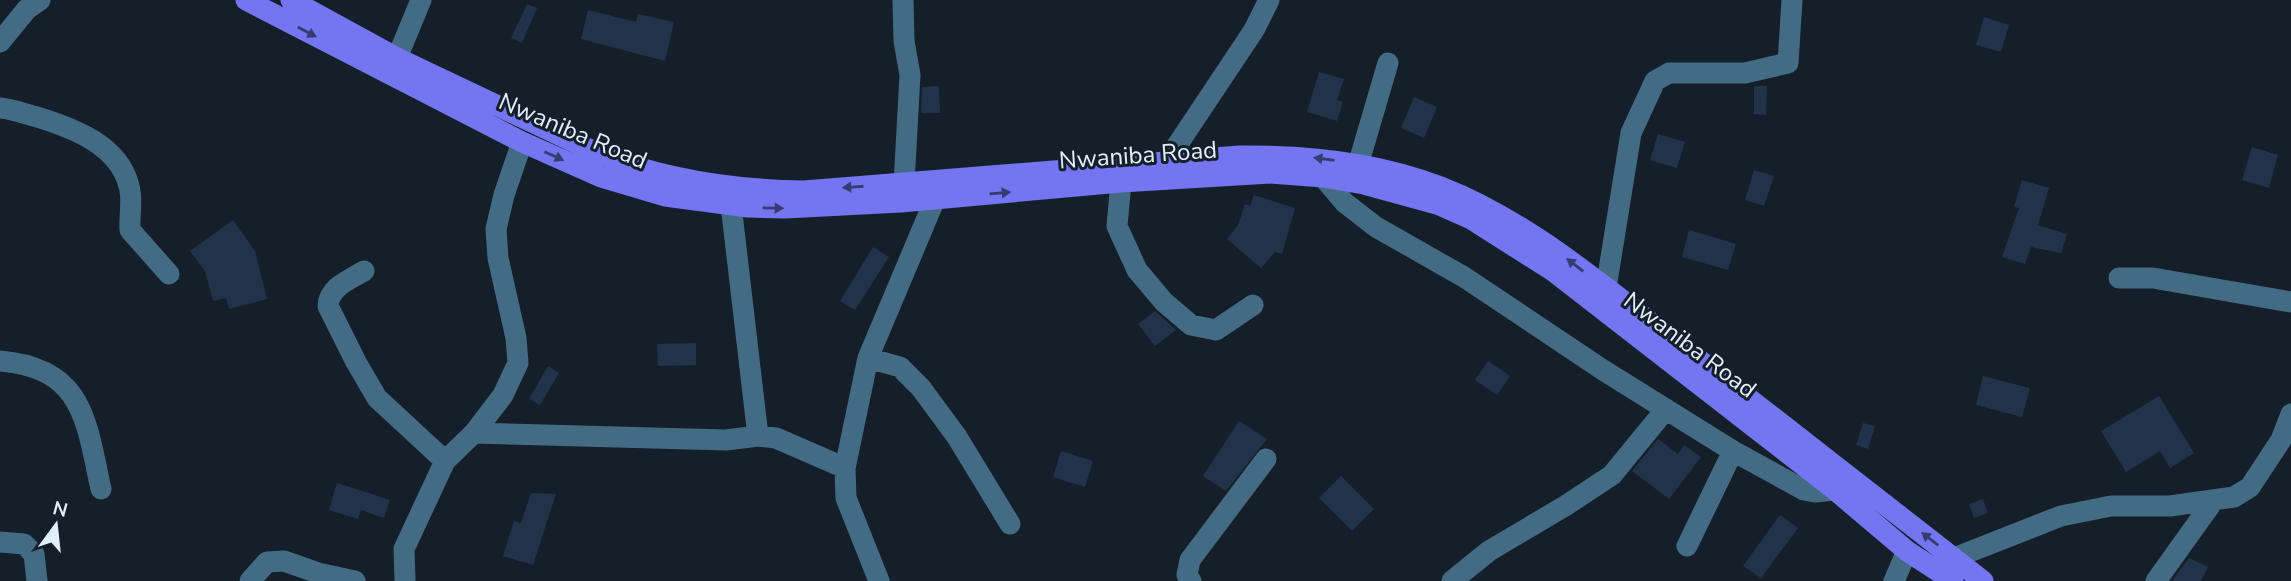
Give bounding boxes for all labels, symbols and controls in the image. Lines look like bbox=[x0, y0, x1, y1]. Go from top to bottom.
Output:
one-way arrow bbox=[297, 26, 317, 37]
street label: Nwaniba Road bbox=[494, 85, 652, 177]
street label: Nwaniba Road bbox=[1058, 134, 1218, 176]
one-way arrow bbox=[543, 151, 564, 162]
one-way arrow bbox=[1313, 153, 1335, 164]
one-way arrow bbox=[841, 182, 863, 193]
one-way arrow bbox=[989, 187, 1011, 198]
one-way arrow bbox=[762, 202, 784, 213]
one-way arrow bbox=[1567, 257, 1585, 272]
street label: Nwaniba Road bbox=[1617, 285, 1763, 405]
north arrow bbox=[21, 490, 91, 560]
text: N bbox=[50, 495, 70, 524]
one-way arrow bbox=[1921, 532, 1939, 547]

